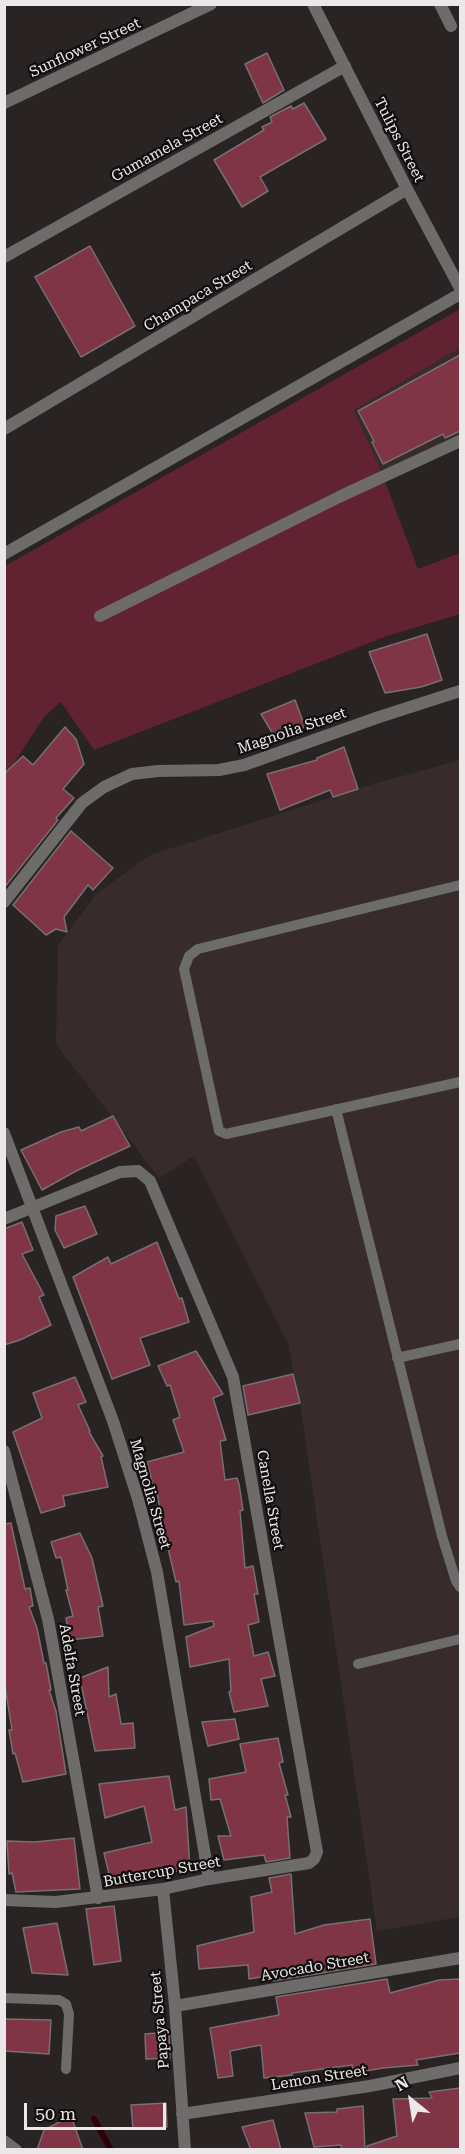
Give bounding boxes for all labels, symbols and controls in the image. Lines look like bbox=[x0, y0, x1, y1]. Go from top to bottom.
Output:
street label: Sunflower Street bbox=[27, 14, 143, 82]
street label: Tulips Street bbox=[370, 95, 428, 185]
street label: Gumamela Street bbox=[108, 110, 226, 186]
street label: Champaca Street bbox=[141, 257, 255, 335]
street label: Magnolia Street bbox=[235, 704, 349, 758]
street label: Magnolia Street bbox=[126, 1437, 174, 1551]
street label: Canella Street bbox=[252, 1449, 288, 1551]
street label: Adelfa Street bbox=[55, 1622, 89, 1718]
street label: Buttercup Street bbox=[102, 1853, 222, 1891]
street label: Avocado Street bbox=[259, 1949, 371, 1985]
street label: Papaya Street bbox=[147, 1970, 173, 2070]
street label: Lemon Street bbox=[270, 2062, 368, 2094]
north arrow bbox=[381, 2070, 441, 2130]
text: N bbox=[392, 2073, 412, 2095]
scale bar bbox=[27, 2091, 170, 2129]
text: 50 m bbox=[35, 2103, 76, 2124]

